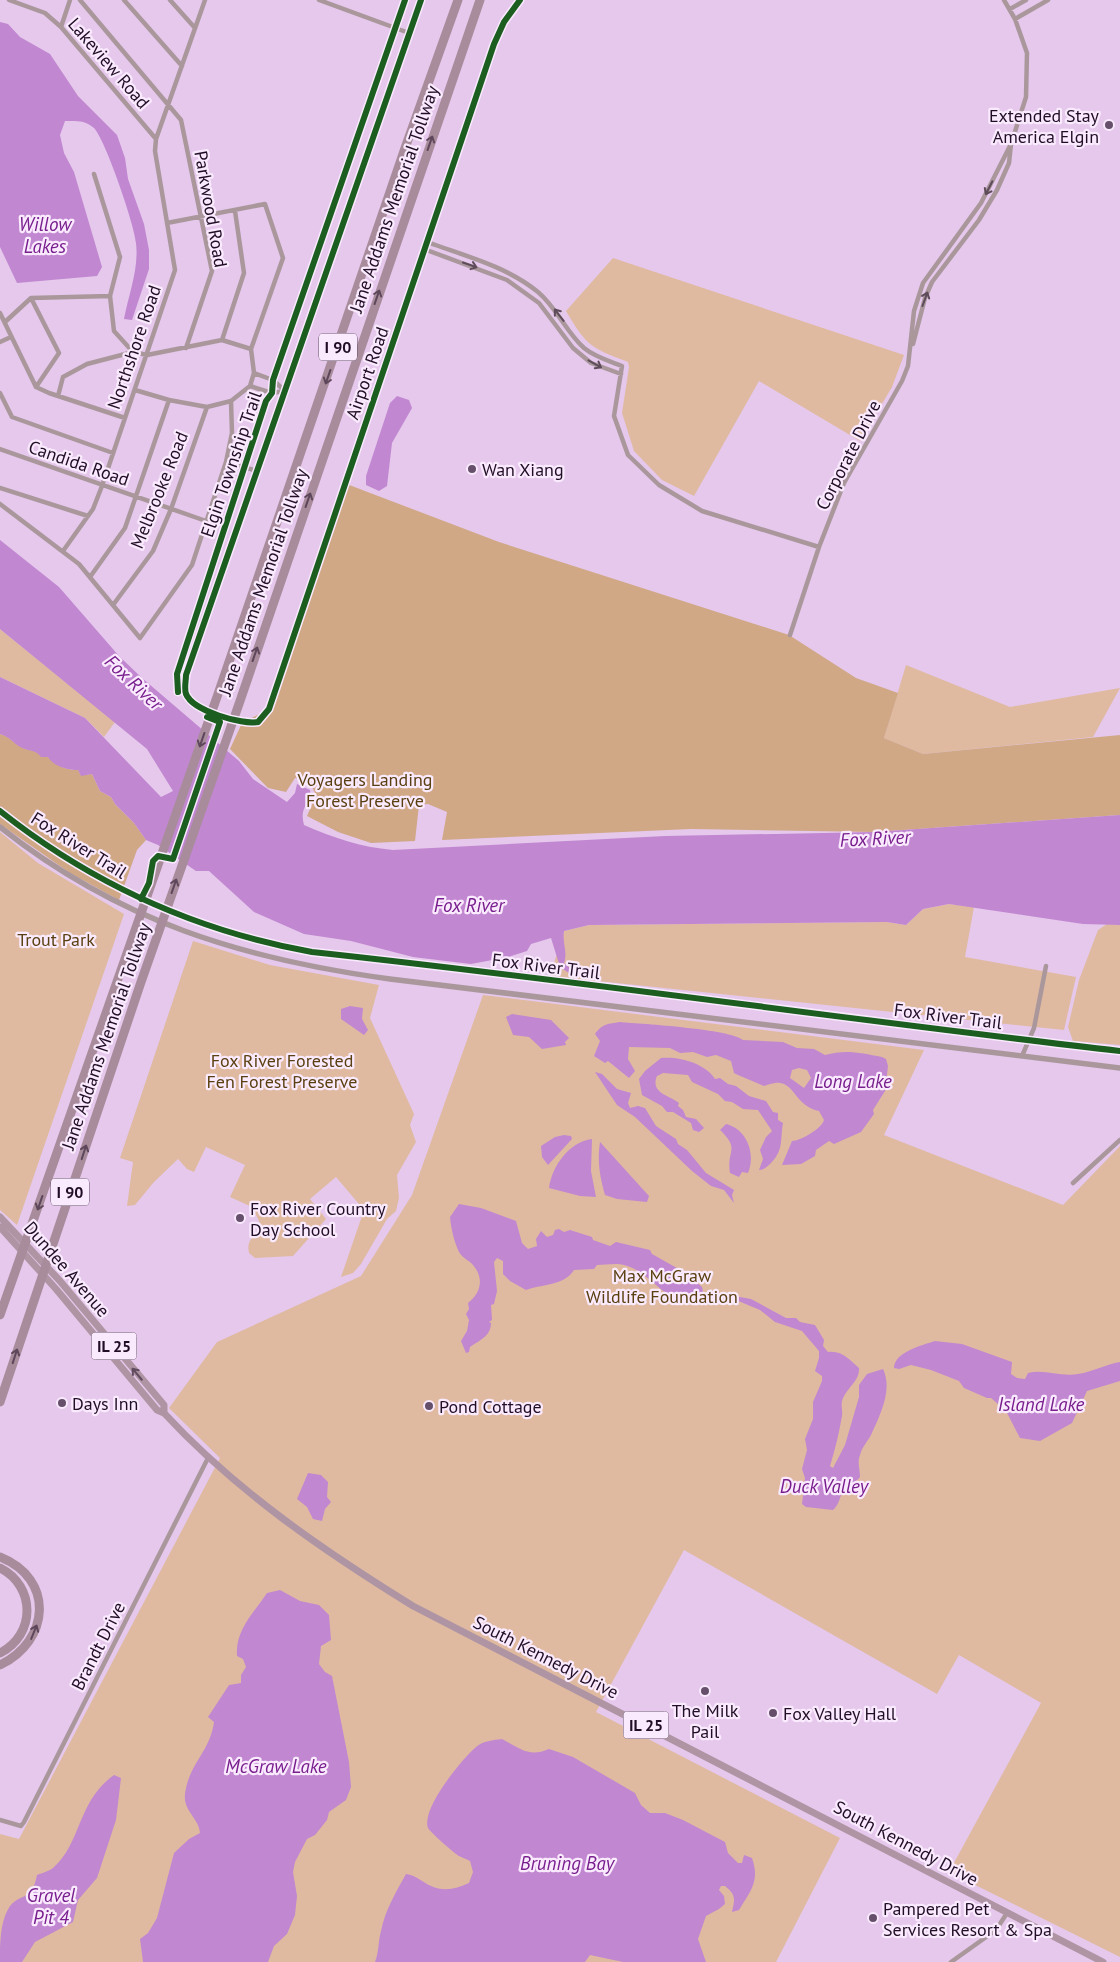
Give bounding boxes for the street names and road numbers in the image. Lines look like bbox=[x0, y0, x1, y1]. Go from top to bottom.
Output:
street label: Lakeview Road bbox=[63, 13, 155, 113]
street label: Jane Addams Memorial Tollway bbox=[344, 82, 444, 317]
street label: Parkwood Road bbox=[189, 149, 233, 269]
street label: Northshore Road bbox=[102, 282, 166, 412]
street label: Airport Road bbox=[340, 324, 394, 422]
road number: I 90 bbox=[319, 334, 357, 361]
street label: Elgin Township Trail bbox=[195, 387, 267, 540]
street label: Corporate Drive bbox=[811, 396, 885, 514]
street label: Melbrooke Road bbox=[125, 428, 193, 552]
street label: Candida Road bbox=[26, 435, 132, 491]
street label: Jane Addams Memorial Tollway bbox=[213, 465, 313, 700]
street label: Fox River Trail bbox=[27, 806, 132, 884]
street label: Jane Addams Memorial Tollway bbox=[56, 919, 156, 1154]
street label: Fox River Trail bbox=[491, 948, 602, 984]
street label: Fox River Trail bbox=[893, 998, 1004, 1034]
road number: I 90 bbox=[51, 1178, 89, 1206]
street label: Dundee Avenue bbox=[19, 1216, 115, 1322]
road number: IL 25 bbox=[92, 1332, 136, 1360]
street label: Brandt Drive bbox=[66, 1598, 130, 1694]
street label: South Kennedy Drive bbox=[469, 1610, 623, 1704]
road number: IL 25 bbox=[624, 1712, 668, 1738]
street label: South Kennedy Drive bbox=[830, 1795, 982, 1891]

